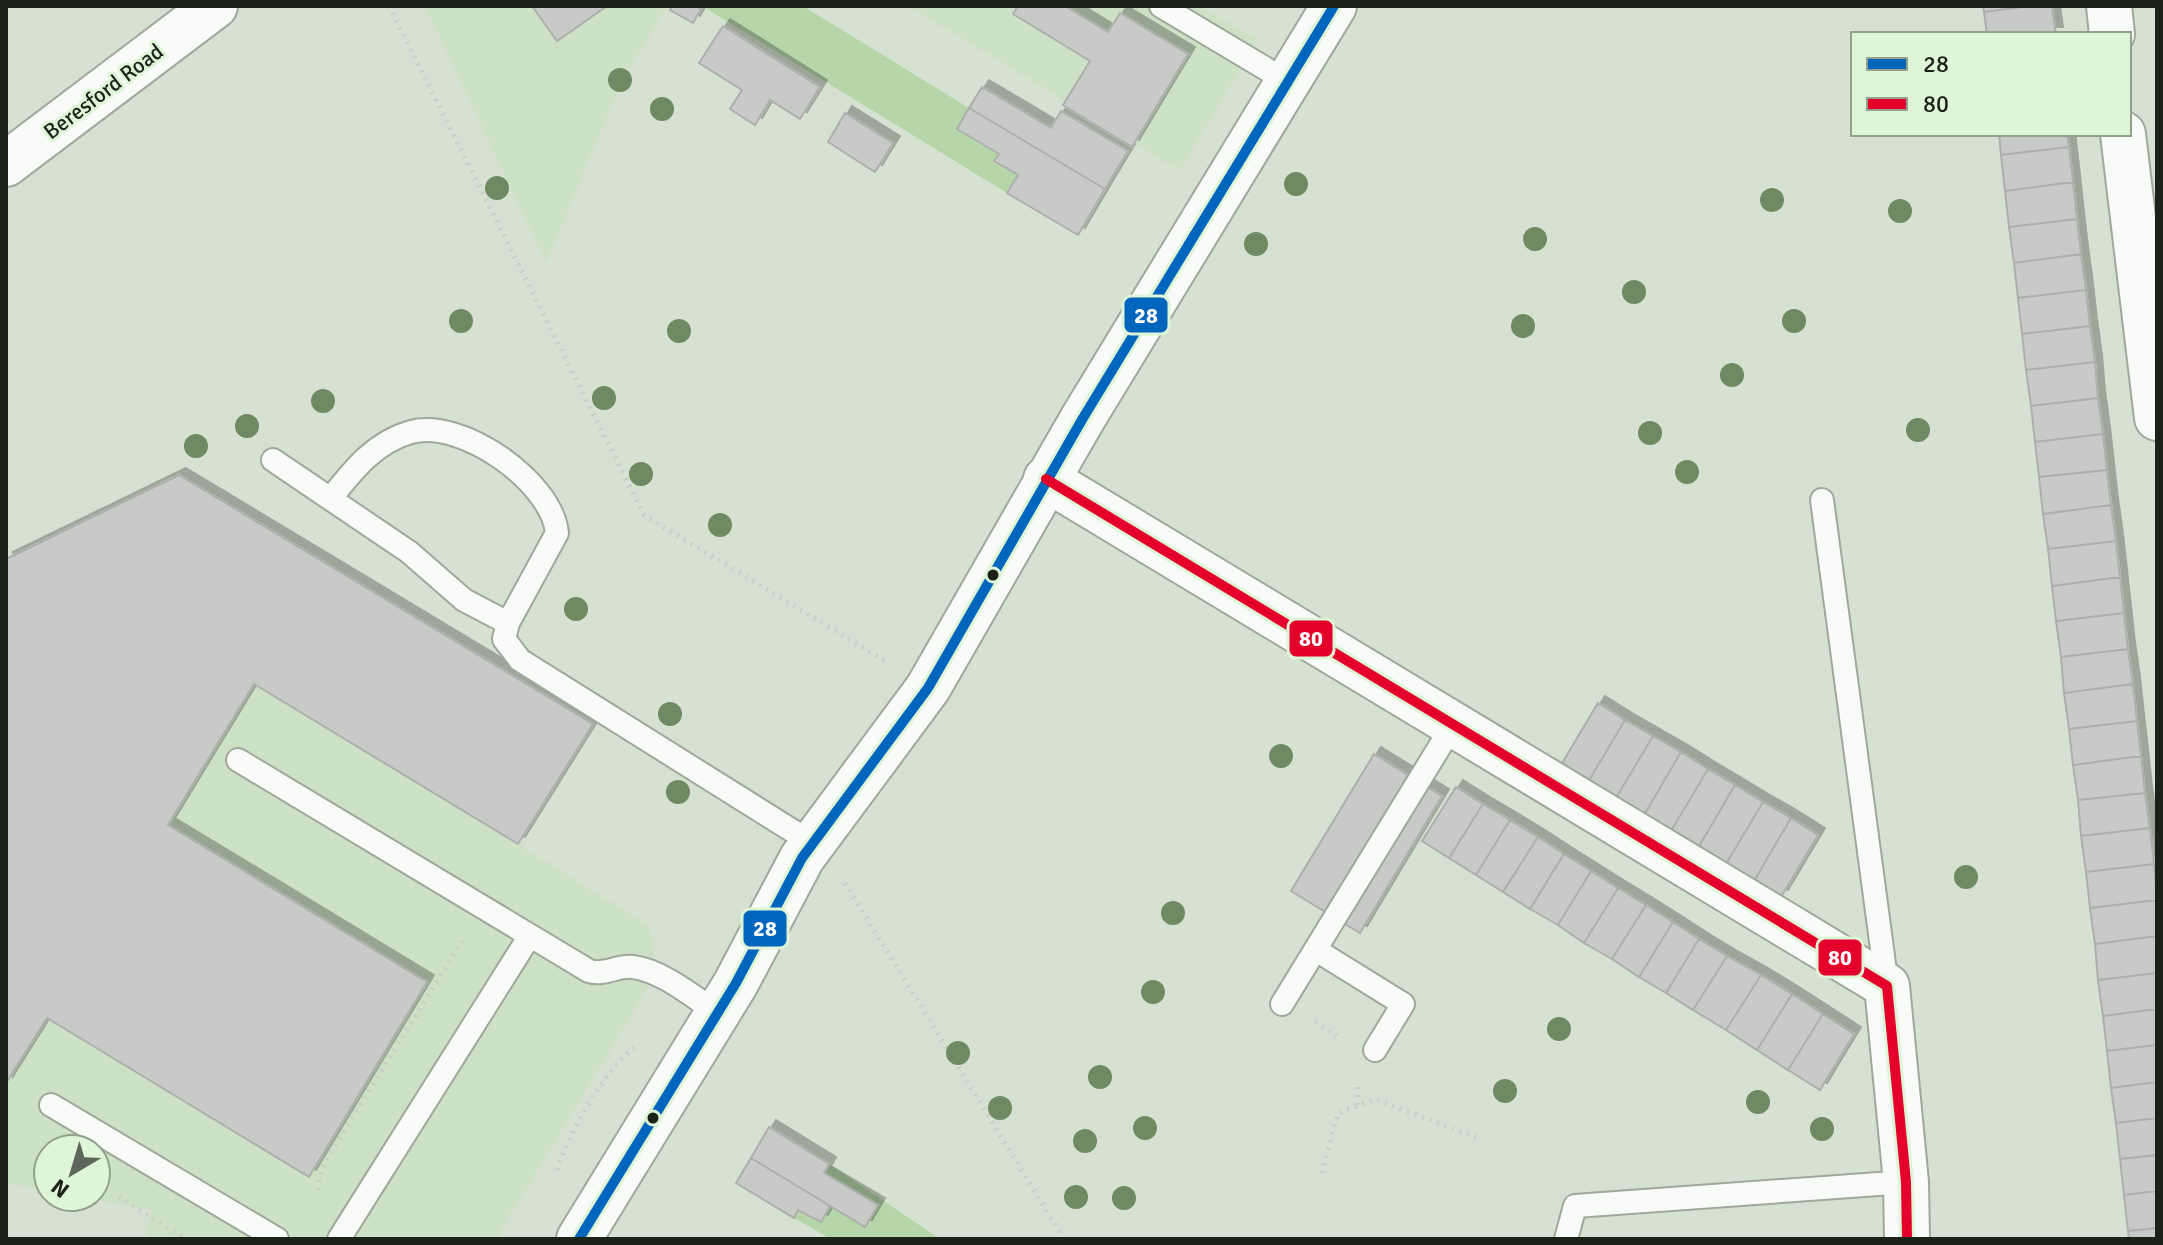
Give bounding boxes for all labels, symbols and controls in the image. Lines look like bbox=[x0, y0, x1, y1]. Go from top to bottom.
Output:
legend bbox=[1851, 32, 2131, 136]
street label: Beresford Road bbox=[38, 38, 168, 145]
text: 28 bbox=[1923, 49, 1949, 79]
text: 80 bbox=[1923, 89, 1949, 119]
line badge: 28 bbox=[1123, 296, 1169, 334]
text: 28 bbox=[1134, 302, 1158, 329]
unlabelled marker bbox=[985, 567, 1001, 583]
line badge: 80 bbox=[1288, 619, 1334, 658]
text: 80 bbox=[1299, 625, 1323, 652]
line badge: 28 bbox=[742, 909, 788, 948]
text: 28 bbox=[753, 915, 777, 942]
line badge: 80 bbox=[1817, 938, 1863, 977]
text: 80 bbox=[1828, 944, 1852, 971]
unlabelled marker bbox=[645, 1110, 661, 1126]
north arrow bbox=[32, 1133, 112, 1213]
text: N bbox=[46, 1173, 74, 1204]

